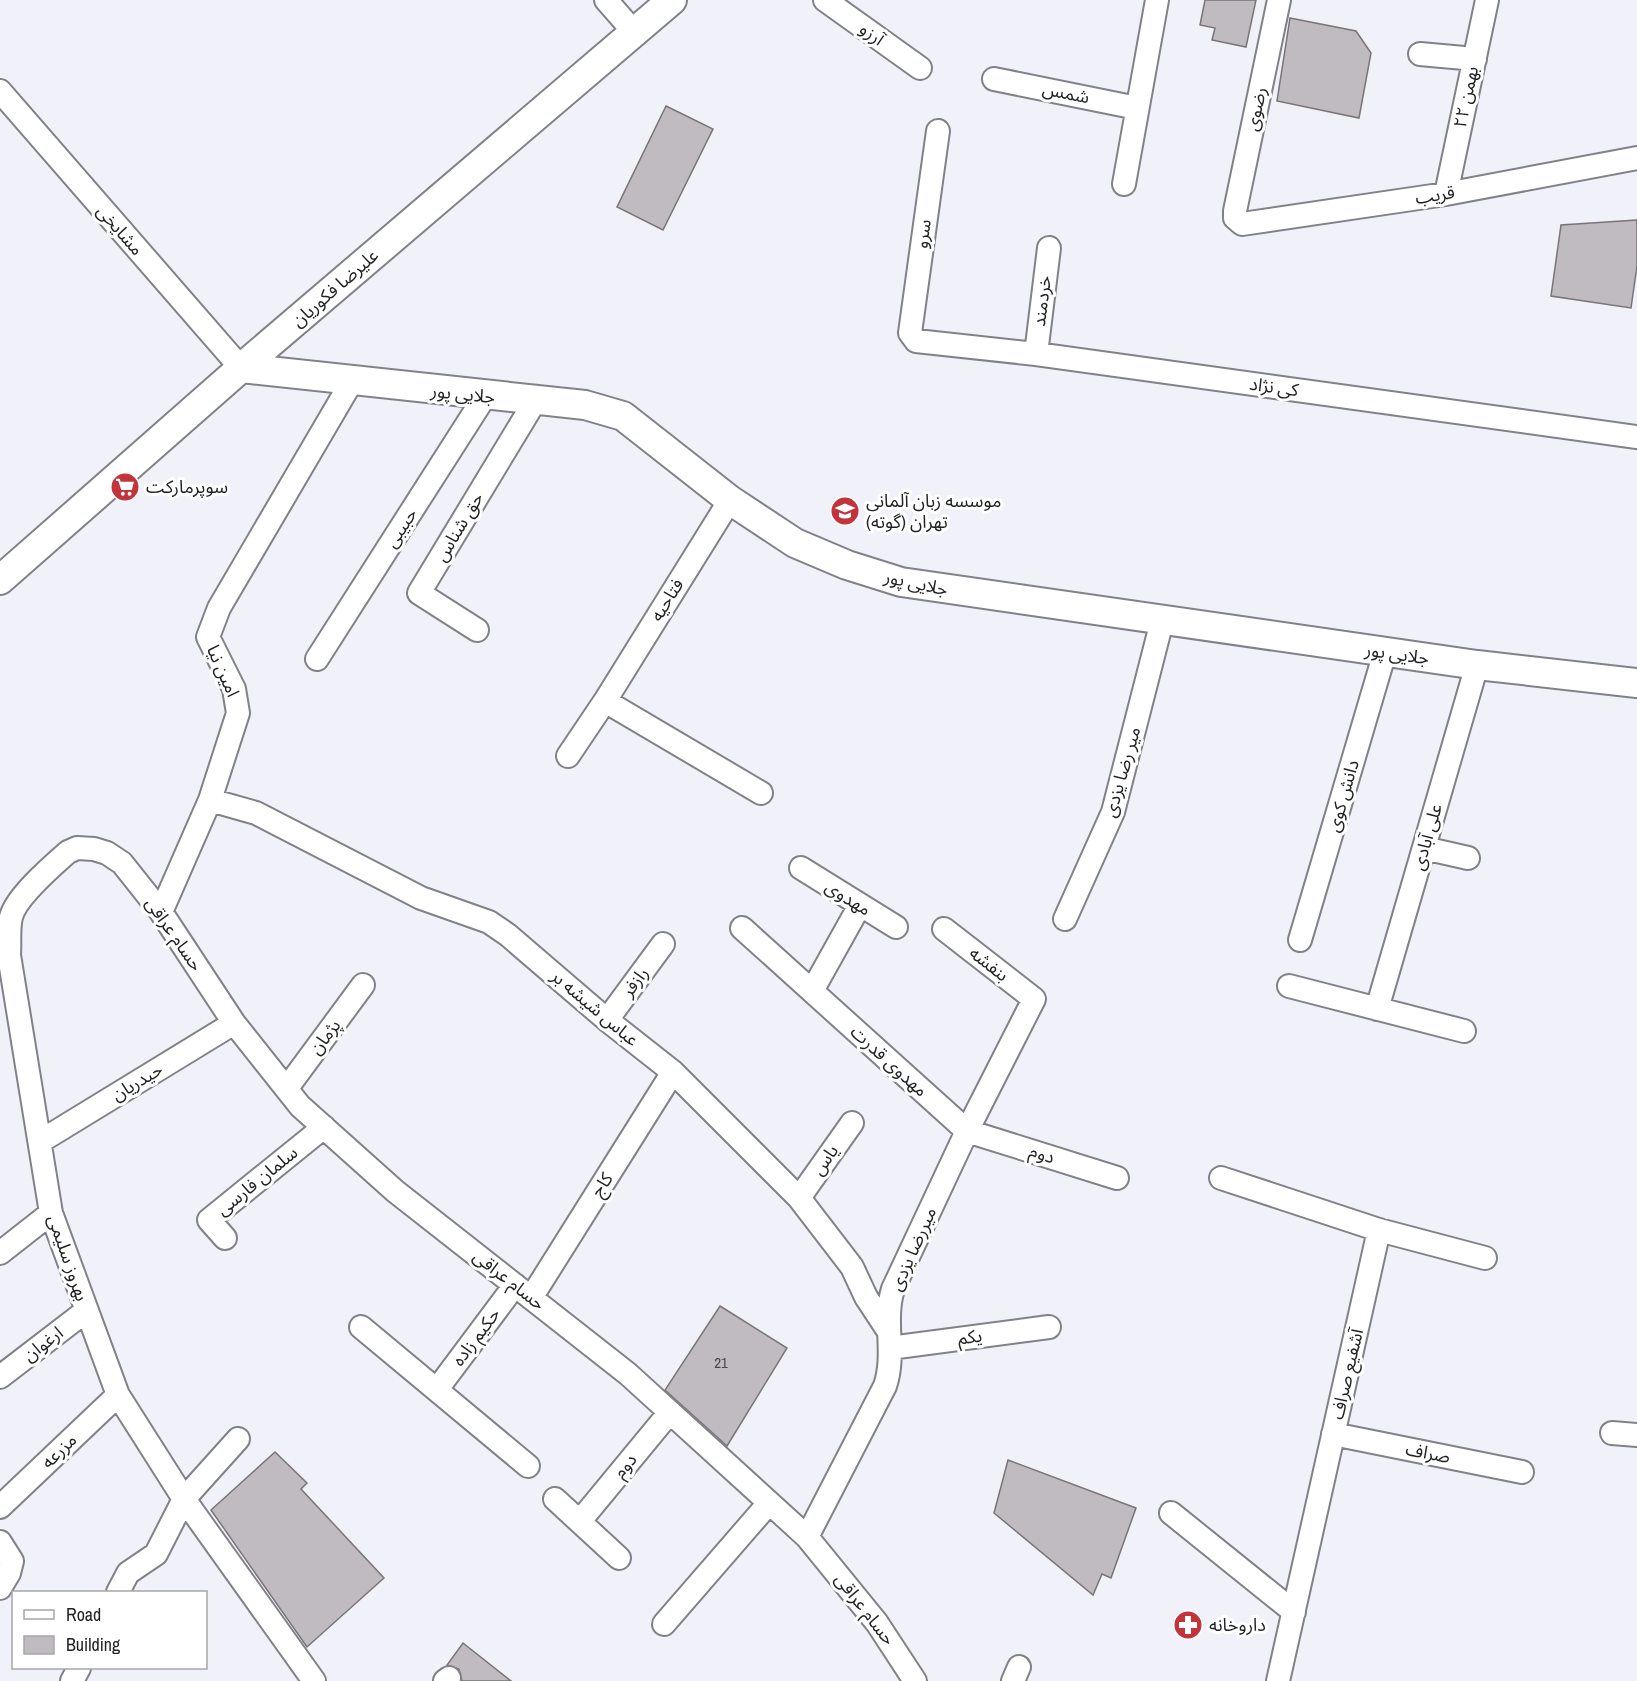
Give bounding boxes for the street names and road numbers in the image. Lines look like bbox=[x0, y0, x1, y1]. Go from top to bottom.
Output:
street label: آرزو bbox=[855, 16, 891, 52]
street label: ۲۲ بهمن bbox=[1447, 64, 1484, 130]
street label: شمس bbox=[1040, 76, 1092, 109]
street label: رضوی bbox=[1239, 85, 1272, 133]
street label: قریب bbox=[1413, 179, 1456, 210]
street label: مشایخی bbox=[91, 199, 150, 261]
street label: سرو bbox=[908, 218, 937, 250]
street label: علیرضا فکوریان bbox=[286, 243, 384, 333]
street label: خردمند bbox=[1026, 274, 1057, 328]
street label: کی نژاد bbox=[1248, 371, 1301, 402]
street label: جلایی پور bbox=[429, 378, 496, 409]
street label: حق شناس bbox=[428, 487, 489, 566]
street label: حبیبی bbox=[378, 503, 423, 553]
street label: جلایی پور bbox=[881, 563, 950, 601]
street label: فتاحیه bbox=[644, 574, 689, 626]
street label: جلایی پور bbox=[1362, 636, 1431, 670]
street label: امین نیا bbox=[201, 641, 246, 701]
street label: میر رضا یزدی bbox=[1097, 724, 1146, 820]
street label: دانش کوی bbox=[1320, 757, 1365, 835]
street label: علی آبادی bbox=[1405, 801, 1448, 873]
street label: مهدوی bbox=[820, 874, 876, 921]
street label: حسام عراقی bbox=[138, 892, 209, 977]
street label: بنفشه bbox=[964, 940, 1014, 987]
street label: رازفر bbox=[614, 962, 654, 1003]
street label: عباس شیشه بر bbox=[545, 963, 644, 1052]
street label: پژمان bbox=[303, 1014, 346, 1060]
street label: مهدوی قدرت bbox=[845, 1019, 933, 1102]
street label: حیدریان bbox=[106, 1056, 167, 1107]
street label: دوم bbox=[1026, 1138, 1058, 1171]
street label: یاس bbox=[805, 1139, 844, 1180]
street label: سلمان فارسی bbox=[211, 1140, 303, 1221]
street label: کاج bbox=[585, 1167, 620, 1202]
street label: میررضا یزدی bbox=[883, 1203, 942, 1295]
street label: بهروز سلیمی bbox=[42, 1211, 95, 1304]
street label: حسام عراقی bbox=[467, 1244, 551, 1317]
street label: حکیم زاده bbox=[445, 1302, 507, 1372]
street label: ارغوان bbox=[17, 1320, 68, 1367]
street label: یکم bbox=[956, 1323, 984, 1351]
street label: آشفیع صراف bbox=[1324, 1325, 1371, 1422]
street label: مزرعه bbox=[35, 1428, 82, 1474]
street label: صراف bbox=[1404, 1436, 1453, 1469]
street label: دوم bbox=[607, 1448, 644, 1485]
street label: حسام عراقی bbox=[828, 1567, 901, 1651]

